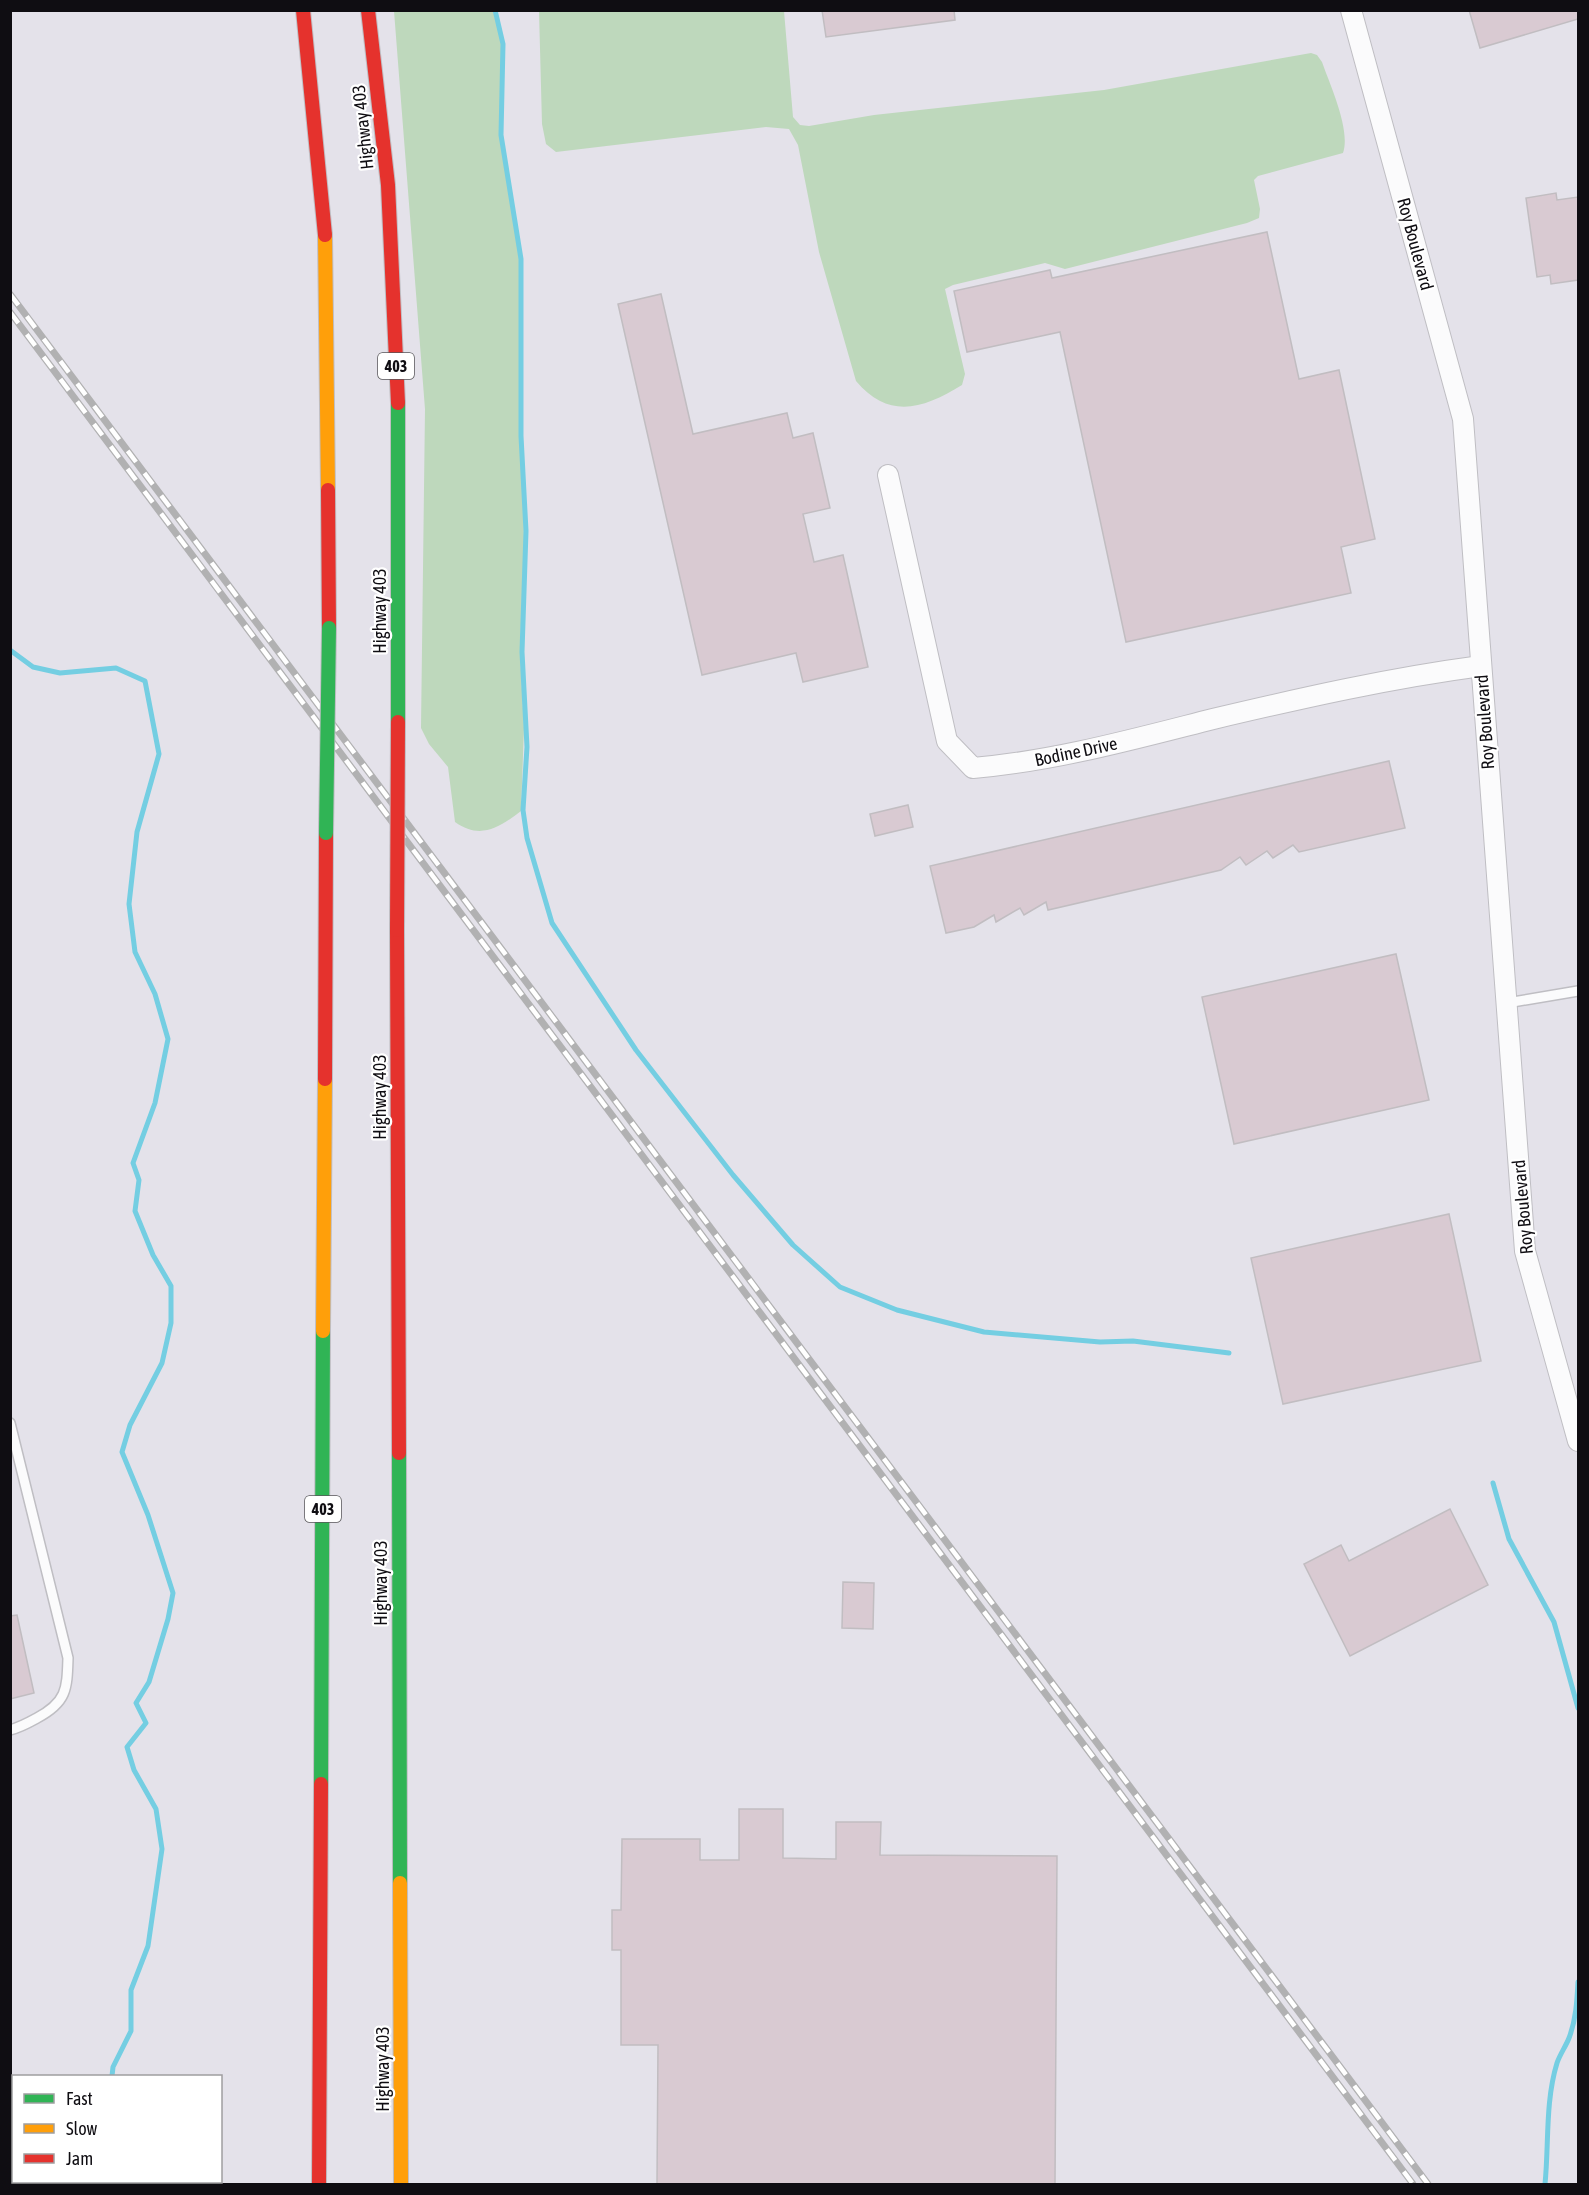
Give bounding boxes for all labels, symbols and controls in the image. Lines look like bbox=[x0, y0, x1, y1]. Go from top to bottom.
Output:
street label: Highway 403 bbox=[348, 84, 377, 171]
street label: Roy Boulevard bbox=[1393, 195, 1438, 292]
road number: 403 bbox=[378, 353, 414, 379]
street label: Highway 403 bbox=[369, 568, 390, 654]
street label: Roy Boulevard bbox=[1471, 674, 1498, 770]
street label: Bodine Drive bbox=[1033, 733, 1119, 771]
street label: Highway 403 bbox=[369, 1054, 390, 1140]
street label: Roy Boulevard bbox=[1508, 1159, 1537, 1255]
road number: 403 bbox=[305, 1496, 341, 1522]
street label: Highway 403 bbox=[370, 1540, 391, 1626]
street label: Highway 403 bbox=[372, 2026, 393, 2112]
legend bbox=[12, 2075, 222, 2183]
text: Fast bbox=[66, 2088, 93, 2109]
text: Slow bbox=[66, 2118, 97, 2139]
text: Jam bbox=[66, 2148, 93, 2169]

